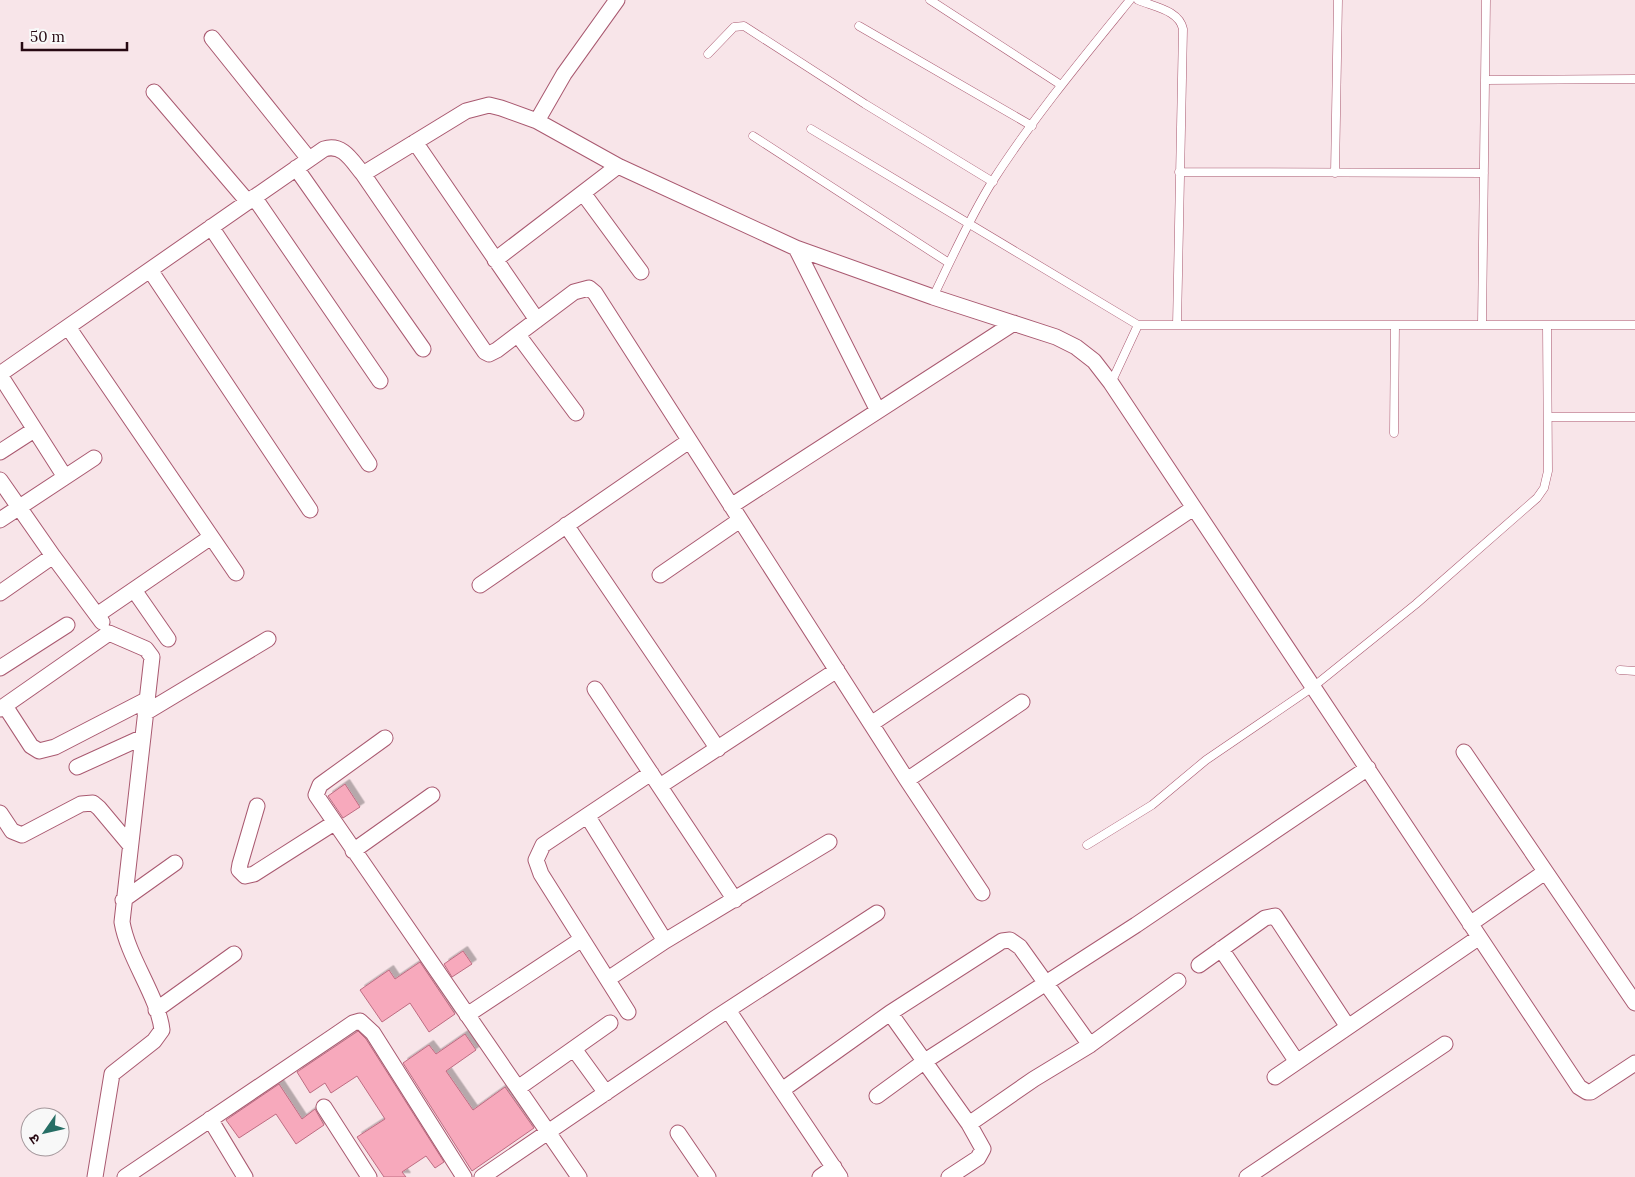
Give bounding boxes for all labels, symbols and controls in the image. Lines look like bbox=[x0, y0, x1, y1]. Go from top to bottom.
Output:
scale bar bbox=[22, 20, 128, 52]
text: 50 m bbox=[30, 27, 65, 46]
north arrow bbox=[20, 1107, 70, 1157]
text: उ bbox=[24, 1130, 44, 1148]

